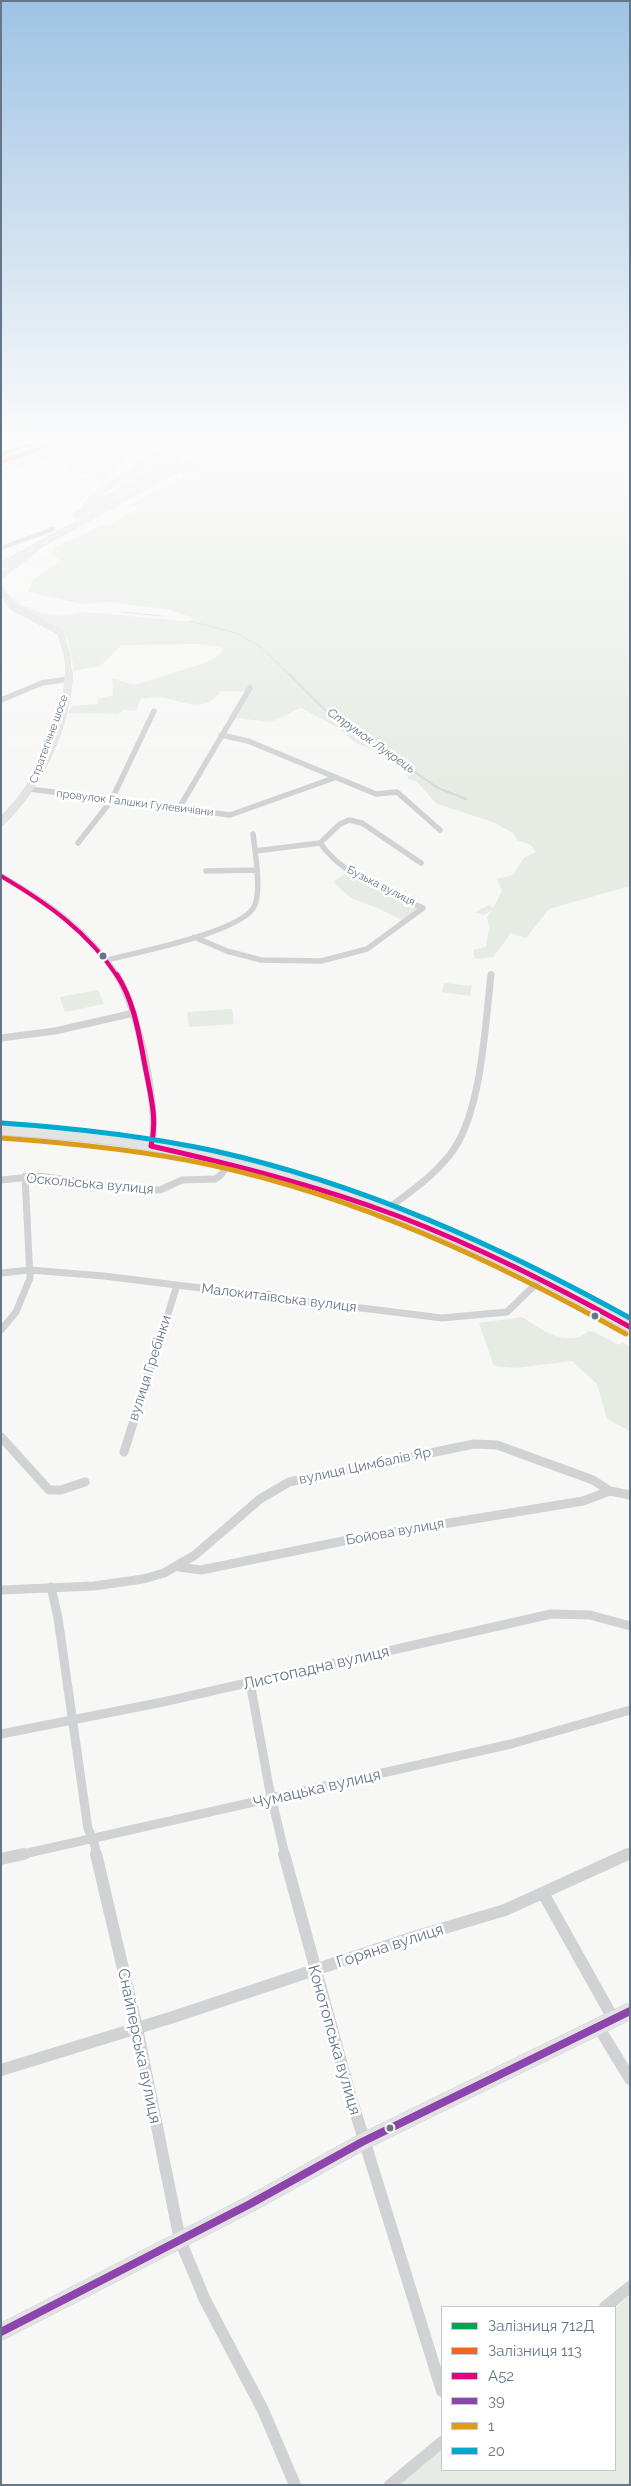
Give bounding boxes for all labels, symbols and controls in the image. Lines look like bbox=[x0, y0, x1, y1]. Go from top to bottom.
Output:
street label: Стратегічне шосе bbox=[27, 693, 71, 785]
water label: Струмок Лукрець bbox=[324, 705, 418, 777]
street label: провулок Галшки Гулевичівни bbox=[56, 787, 214, 819]
street label: Бузька вулиця bbox=[345, 863, 417, 909]
unlabelled marker bbox=[98, 951, 108, 961]
street label: Оскольська вулиця bbox=[26, 1170, 154, 1198]
street label: Малокитаївська вулиця bbox=[200, 1280, 358, 1316]
unlabelled marker bbox=[590, 1311, 600, 1321]
street label: вулиця Гребінки bbox=[125, 1313, 175, 1423]
street label: вулиця Цимбалів Яр bbox=[297, 1444, 433, 1488]
street label: Бойова вулиця bbox=[345, 1515, 445, 1549]
street label: Листопадна вулиця bbox=[241, 1642, 391, 1694]
street label: Чумацька вулиця bbox=[251, 1765, 383, 1813]
street label: Горяна вулиця bbox=[334, 1920, 446, 1972]
street label: Конотопська вулиця bbox=[303, 1963, 365, 2117]
street label: Снайперська вулиця bbox=[113, 1967, 165, 2125]
unlabelled marker bbox=[385, 2123, 395, 2133]
legend bbox=[441, 2306, 616, 2471]
text: Залізниця 712Д bbox=[488, 2317, 595, 2335]
text: Залізниця 113 bbox=[488, 2342, 582, 2360]
text: А52 bbox=[488, 2367, 514, 2385]
text: 39 bbox=[488, 2392, 505, 2410]
text: 1 bbox=[488, 2417, 494, 2435]
text: 20 bbox=[488, 2442, 505, 2460]

